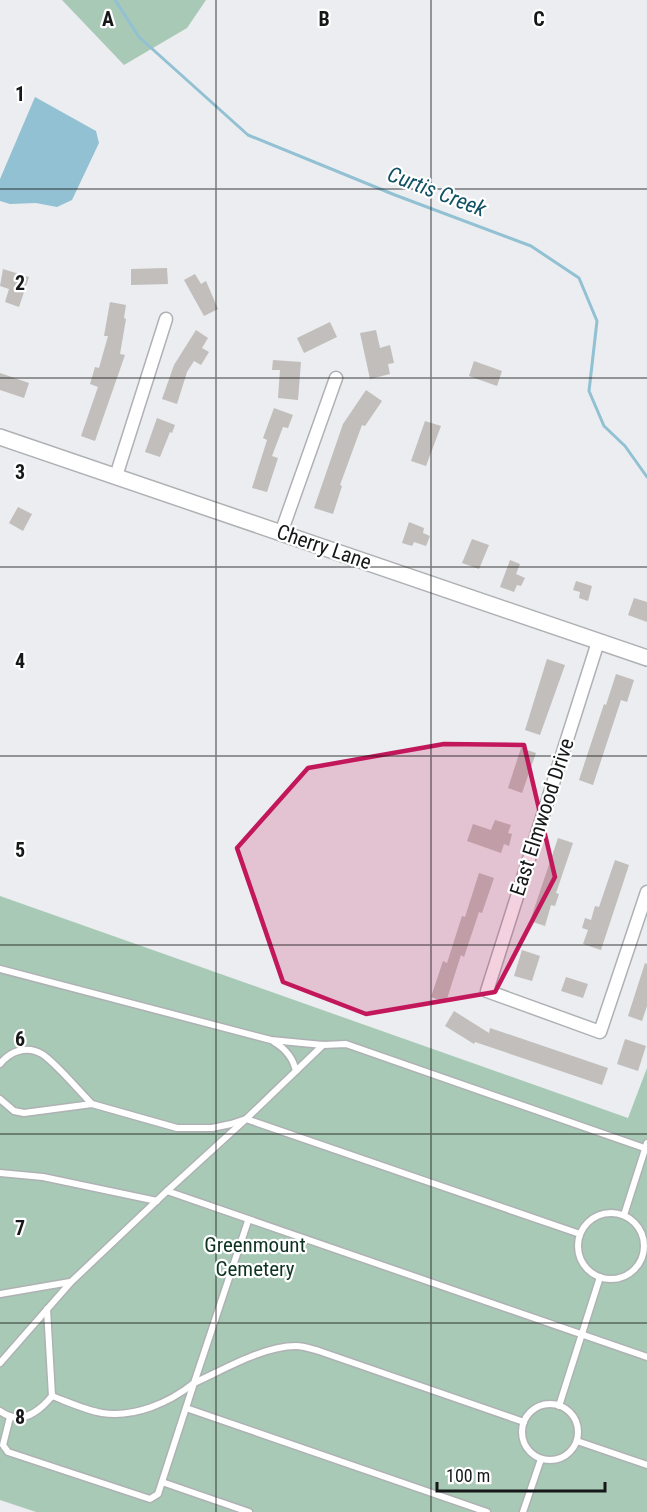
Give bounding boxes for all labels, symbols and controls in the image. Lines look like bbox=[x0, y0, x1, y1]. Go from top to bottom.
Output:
text: A bbox=[102, 7, 114, 31]
text: B bbox=[318, 7, 330, 31]
text: C bbox=[533, 7, 545, 31]
text: 1 bbox=[15, 82, 25, 106]
water label: Curtis Creek bbox=[384, 161, 490, 222]
text: 2 bbox=[15, 271, 25, 295]
text: 3 bbox=[15, 460, 25, 484]
street label: Cherry Lane bbox=[274, 520, 375, 574]
text: 4 bbox=[15, 649, 25, 673]
street label: East Elmwood Drive bbox=[505, 735, 579, 899]
text: 5 bbox=[15, 838, 25, 862]
text: 6 bbox=[15, 1027, 25, 1051]
text: 7 bbox=[15, 1216, 25, 1240]
park label: Greenmount Cemetery bbox=[204, 1233, 306, 1281]
text: 8 bbox=[15, 1405, 25, 1429]
scale bar bbox=[437, 1455, 605, 1493]
text: 100 m bbox=[446, 1465, 490, 1486]

